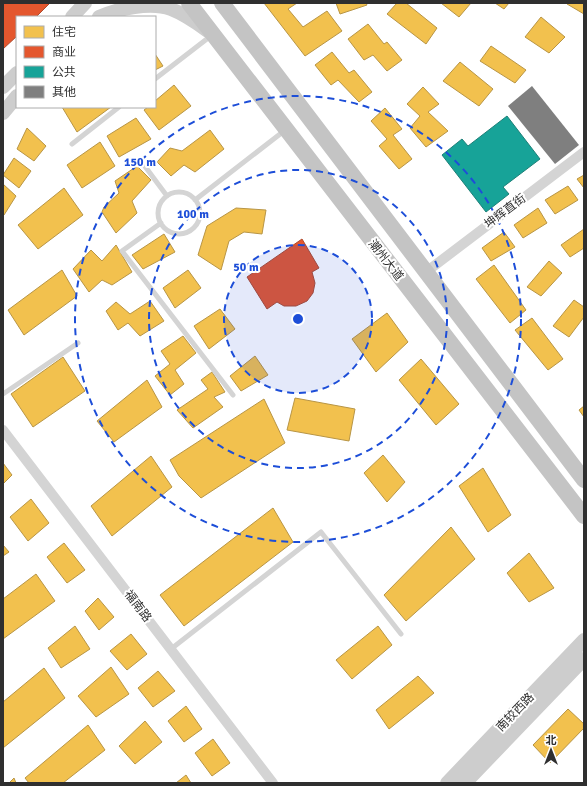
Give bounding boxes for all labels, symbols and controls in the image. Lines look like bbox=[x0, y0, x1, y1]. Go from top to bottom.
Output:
legend bbox=[16, 16, 156, 108]
text: 住宅 bbox=[52, 25, 76, 40]
text: 商业 bbox=[52, 45, 76, 60]
text: 公共 bbox=[52, 65, 76, 80]
text: 其他 bbox=[52, 85, 76, 100]
text: 150 m bbox=[124, 155, 156, 170]
street label: 坤辉直街 bbox=[482, 191, 529, 232]
text: 100 m bbox=[177, 207, 209, 222]
street label: 潮州大道 bbox=[365, 237, 406, 284]
text: 50 m bbox=[233, 260, 259, 275]
centre of rings bbox=[291, 312, 305, 326]
street label: 福南路 bbox=[121, 587, 154, 625]
street label: 南较西路 bbox=[493, 690, 537, 735]
north arrow bbox=[531, 730, 571, 770]
text: 北 bbox=[546, 734, 557, 747]

